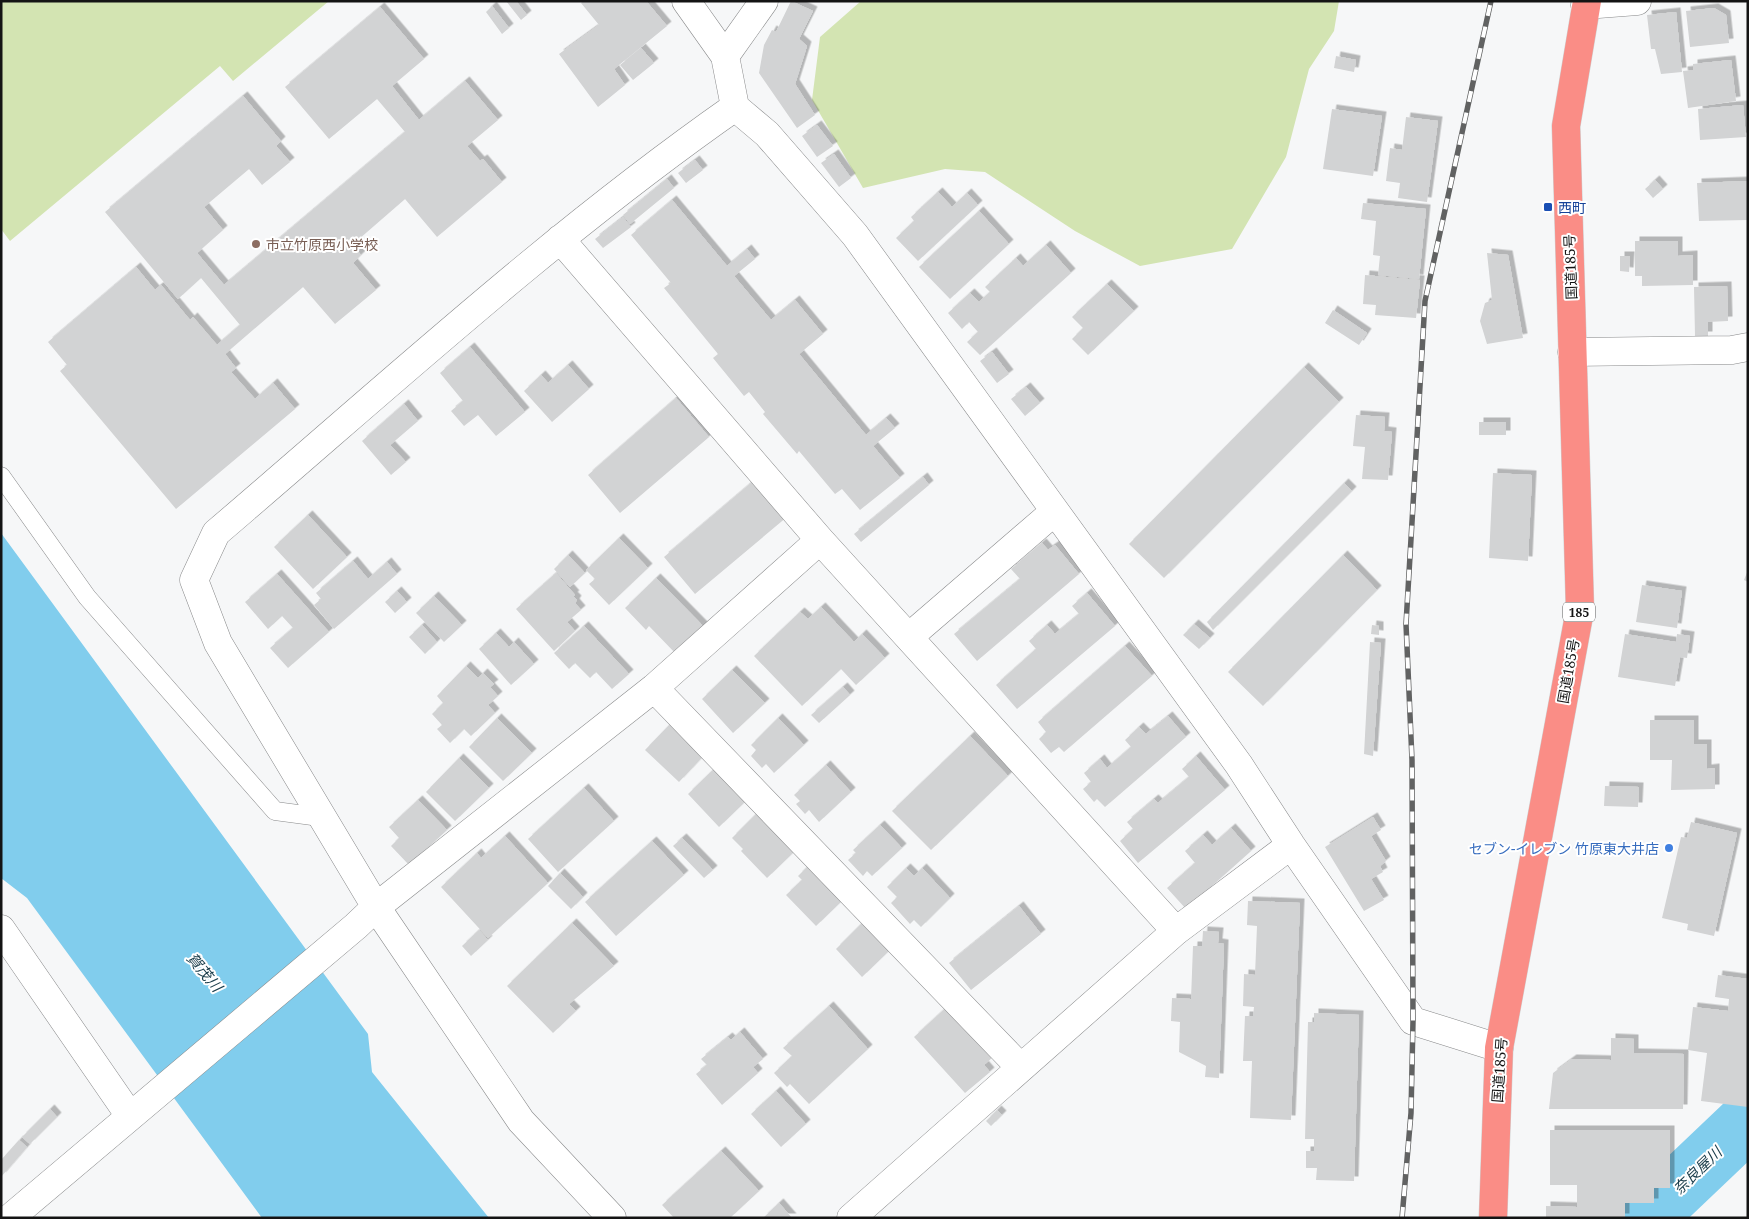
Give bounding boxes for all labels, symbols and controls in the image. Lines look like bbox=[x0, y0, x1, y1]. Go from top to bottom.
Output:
place label: 西町 bbox=[1558, 198, 1586, 217]
marker: 西町 bbox=[1542, 201, 1554, 213]
street label: 国道185号 bbox=[1559, 234, 1581, 300]
place label: 市立竹原西小学校 bbox=[266, 235, 378, 254]
marker: 市立竹原西小学校 bbox=[250, 238, 262, 250]
road number: 185 bbox=[1563, 602, 1595, 622]
street label: 国道185号 bbox=[1553, 637, 1583, 705]
place label: セブン-イレブン 竹原東大井店 bbox=[1469, 839, 1659, 858]
marker: セブン-イレブン 竹原東大井店 bbox=[1663, 842, 1675, 854]
water label: 賀茂川 bbox=[183, 948, 228, 997]
street label: 国道185号 bbox=[1487, 1037, 1511, 1103]
water label: 奈良屋川 bbox=[1668, 1141, 1727, 1198]

